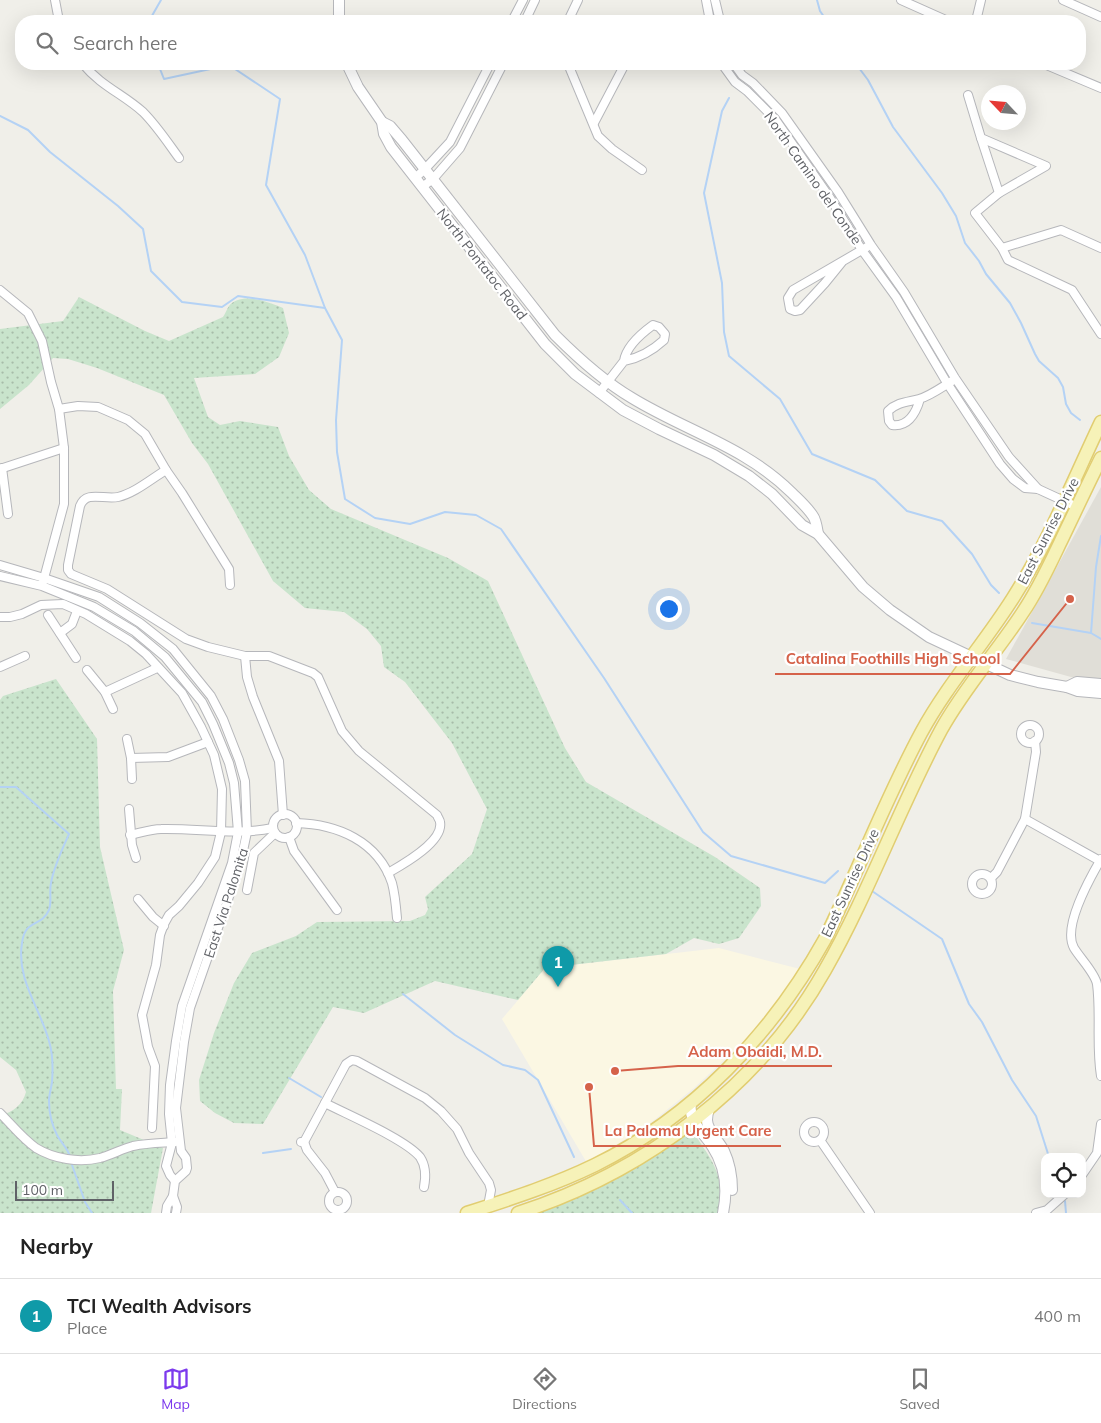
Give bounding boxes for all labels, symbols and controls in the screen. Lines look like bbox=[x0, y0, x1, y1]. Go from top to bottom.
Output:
search box bbox=[15, 15, 1086, 70]
icon: search bbox=[33, 29, 61, 57]
text: Search here bbox=[73, 31, 177, 55]
north arrow bbox=[981, 85, 1026, 130]
street label: North Camino del Conde bbox=[760, 108, 866, 248]
street label: North Pontatoc Road bbox=[433, 205, 531, 323]
street label: East Sunrise Drive bbox=[1013, 475, 1083, 587]
your location bbox=[656, 596, 682, 622]
callout: Catalina Foothills High School bbox=[775, 644, 1010, 674]
text: Catalina Foothills High School bbox=[786, 649, 1000, 668]
street label: East Sunrise Drive bbox=[817, 826, 883, 940]
street label: East Via Palomita bbox=[200, 846, 252, 960]
pin: 1 bbox=[542, 946, 574, 987]
callout: Adam Obaidi, M.D. bbox=[678, 1036, 832, 1066]
text: Adam Obaidi, M.D. bbox=[688, 1042, 822, 1061]
callout: La Paloma Urgent Care bbox=[594, 1116, 781, 1146]
text: La Paloma Urgent Care bbox=[604, 1121, 772, 1140]
map controls bbox=[1041, 1153, 1086, 1198]
button: locate bbox=[1041, 1153, 1086, 1198]
scale bar bbox=[15, 1178, 114, 1201]
text: 100 m bbox=[22, 1181, 63, 1199]
text: Nearby bbox=[20, 1233, 93, 1259]
text: TCI Wealth Advisors bbox=[67, 1294, 252, 1318]
text: 1 bbox=[31, 1306, 41, 1326]
text: 400 m bbox=[1034, 1306, 1081, 1326]
text: Place bbox=[67, 1318, 107, 1338]
tab: Map bbox=[161, 1365, 190, 1413]
tab: Directions bbox=[512, 1365, 577, 1413]
tab: Saved bbox=[899, 1365, 940, 1413]

